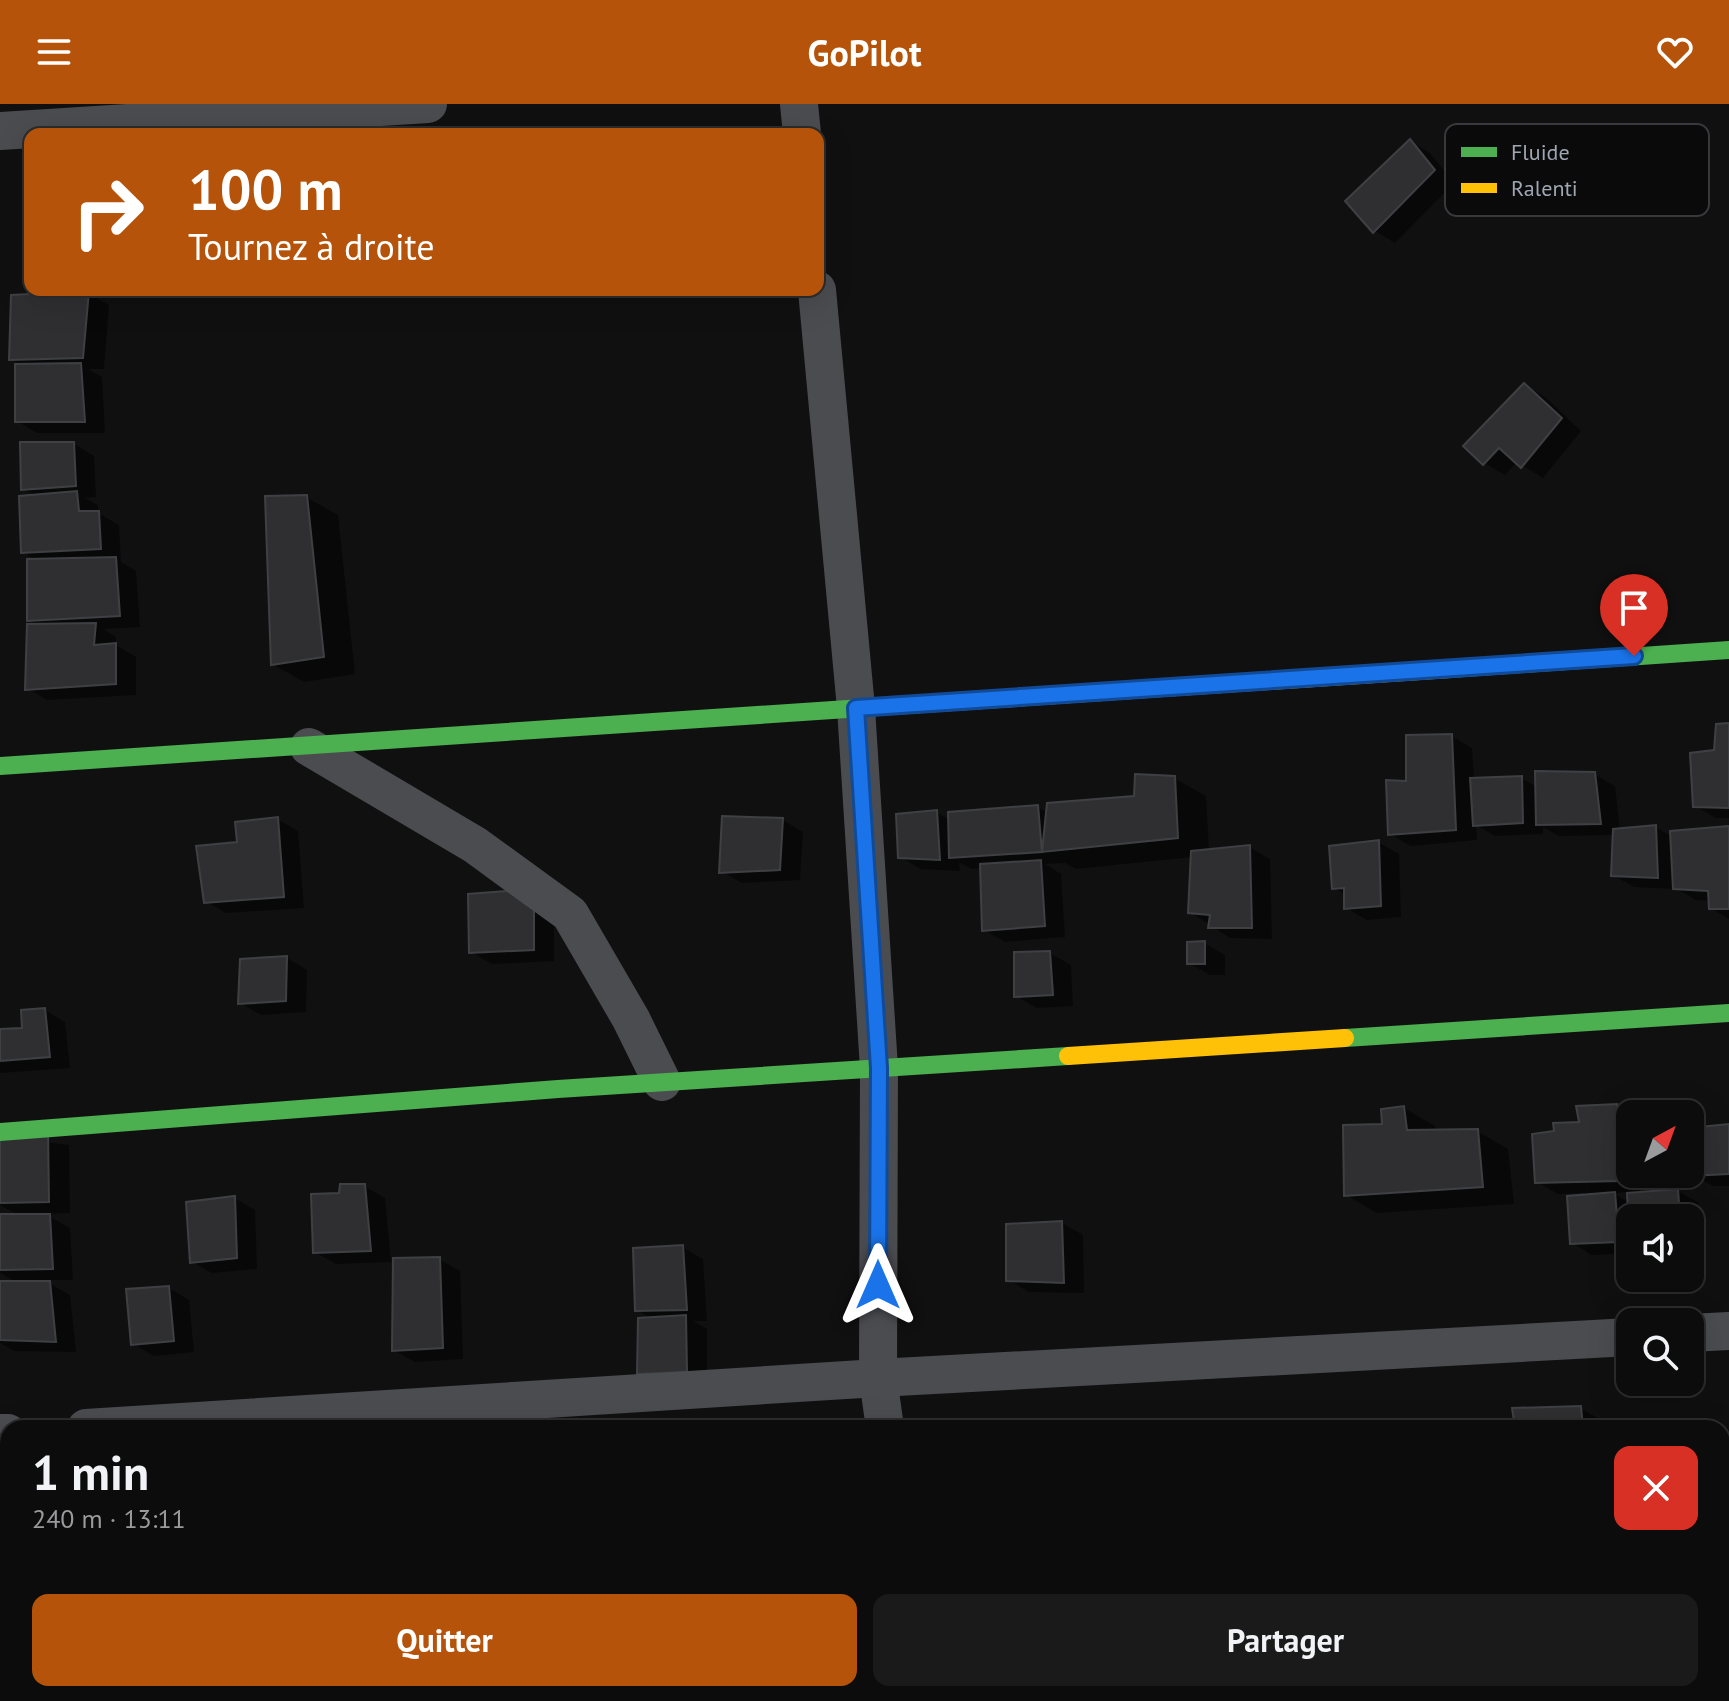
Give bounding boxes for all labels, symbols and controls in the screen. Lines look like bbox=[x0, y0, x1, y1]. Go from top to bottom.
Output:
text: GoPilot bbox=[807, 29, 922, 76]
icon: menu bbox=[32, 30, 76, 74]
icon: heart bbox=[1653, 30, 1697, 74]
legend bbox=[1445, 124, 1709, 216]
text: Fluide bbox=[1511, 138, 1570, 166]
text: 100 m bbox=[188, 153, 343, 225]
icon: right bbox=[56, 160, 160, 264]
text: Ralenti bbox=[1511, 174, 1578, 202]
text: Tournez à droite bbox=[188, 223, 435, 270]
pin bbox=[1600, 574, 1668, 656]
icon: arrive bbox=[1612, 586, 1656, 630]
north arrow bbox=[1616, 1100, 1704, 1188]
map controls bbox=[1616, 1100, 1704, 1396]
button: sound bbox=[1616, 1204, 1704, 1292]
position arrow bbox=[836, 1243, 920, 1327]
button: search bbox=[1616, 1308, 1704, 1396]
text: 1 min bbox=[32, 1441, 149, 1503]
button: close bbox=[1614, 1446, 1698, 1530]
text: 240 m · 13:11 bbox=[32, 1502, 186, 1535]
button: Quitter bbox=[32, 1594, 857, 1686]
button: Partager bbox=[873, 1594, 1698, 1686]

